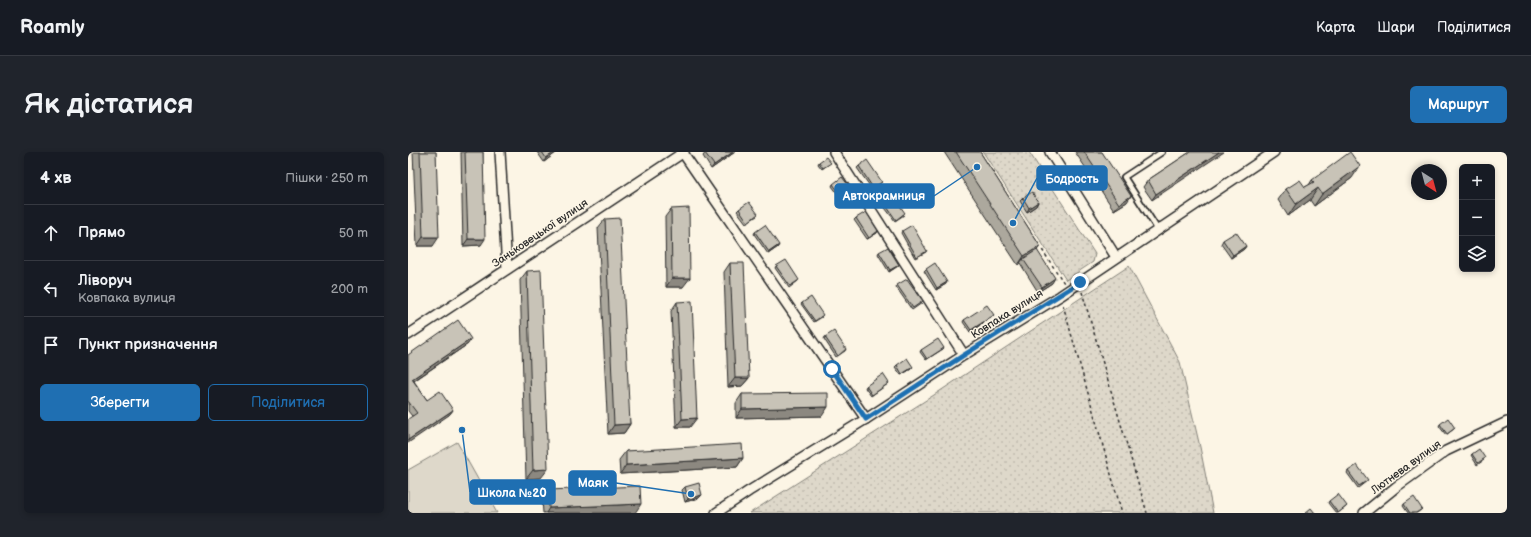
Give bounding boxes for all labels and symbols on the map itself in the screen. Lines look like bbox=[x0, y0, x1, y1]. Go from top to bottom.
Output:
north arrow bbox=[1411, 164, 1447, 200]
callout: Бодрость bbox=[1037, 166, 1107, 190]
text: Бодрость bbox=[1045, 172, 1100, 187]
callout: Автокрамниця bbox=[835, 184, 934, 208]
text: Автокрамниця bbox=[842, 189, 925, 204]
street label: Заньковецької вулиця bbox=[490, 196, 590, 270]
route end bbox=[1071, 273, 1089, 291]
street label: Ковпака вулиця bbox=[969, 287, 1045, 341]
route start bbox=[823, 360, 841, 378]
street label: Лютнева вулиця bbox=[1368, 437, 1444, 497]
callout: Маяк bbox=[569, 471, 616, 495]
text: Маяк bbox=[578, 476, 609, 491]
callout: Школа №20 bbox=[470, 480, 555, 504]
text: Школа №20 bbox=[477, 486, 547, 501]

